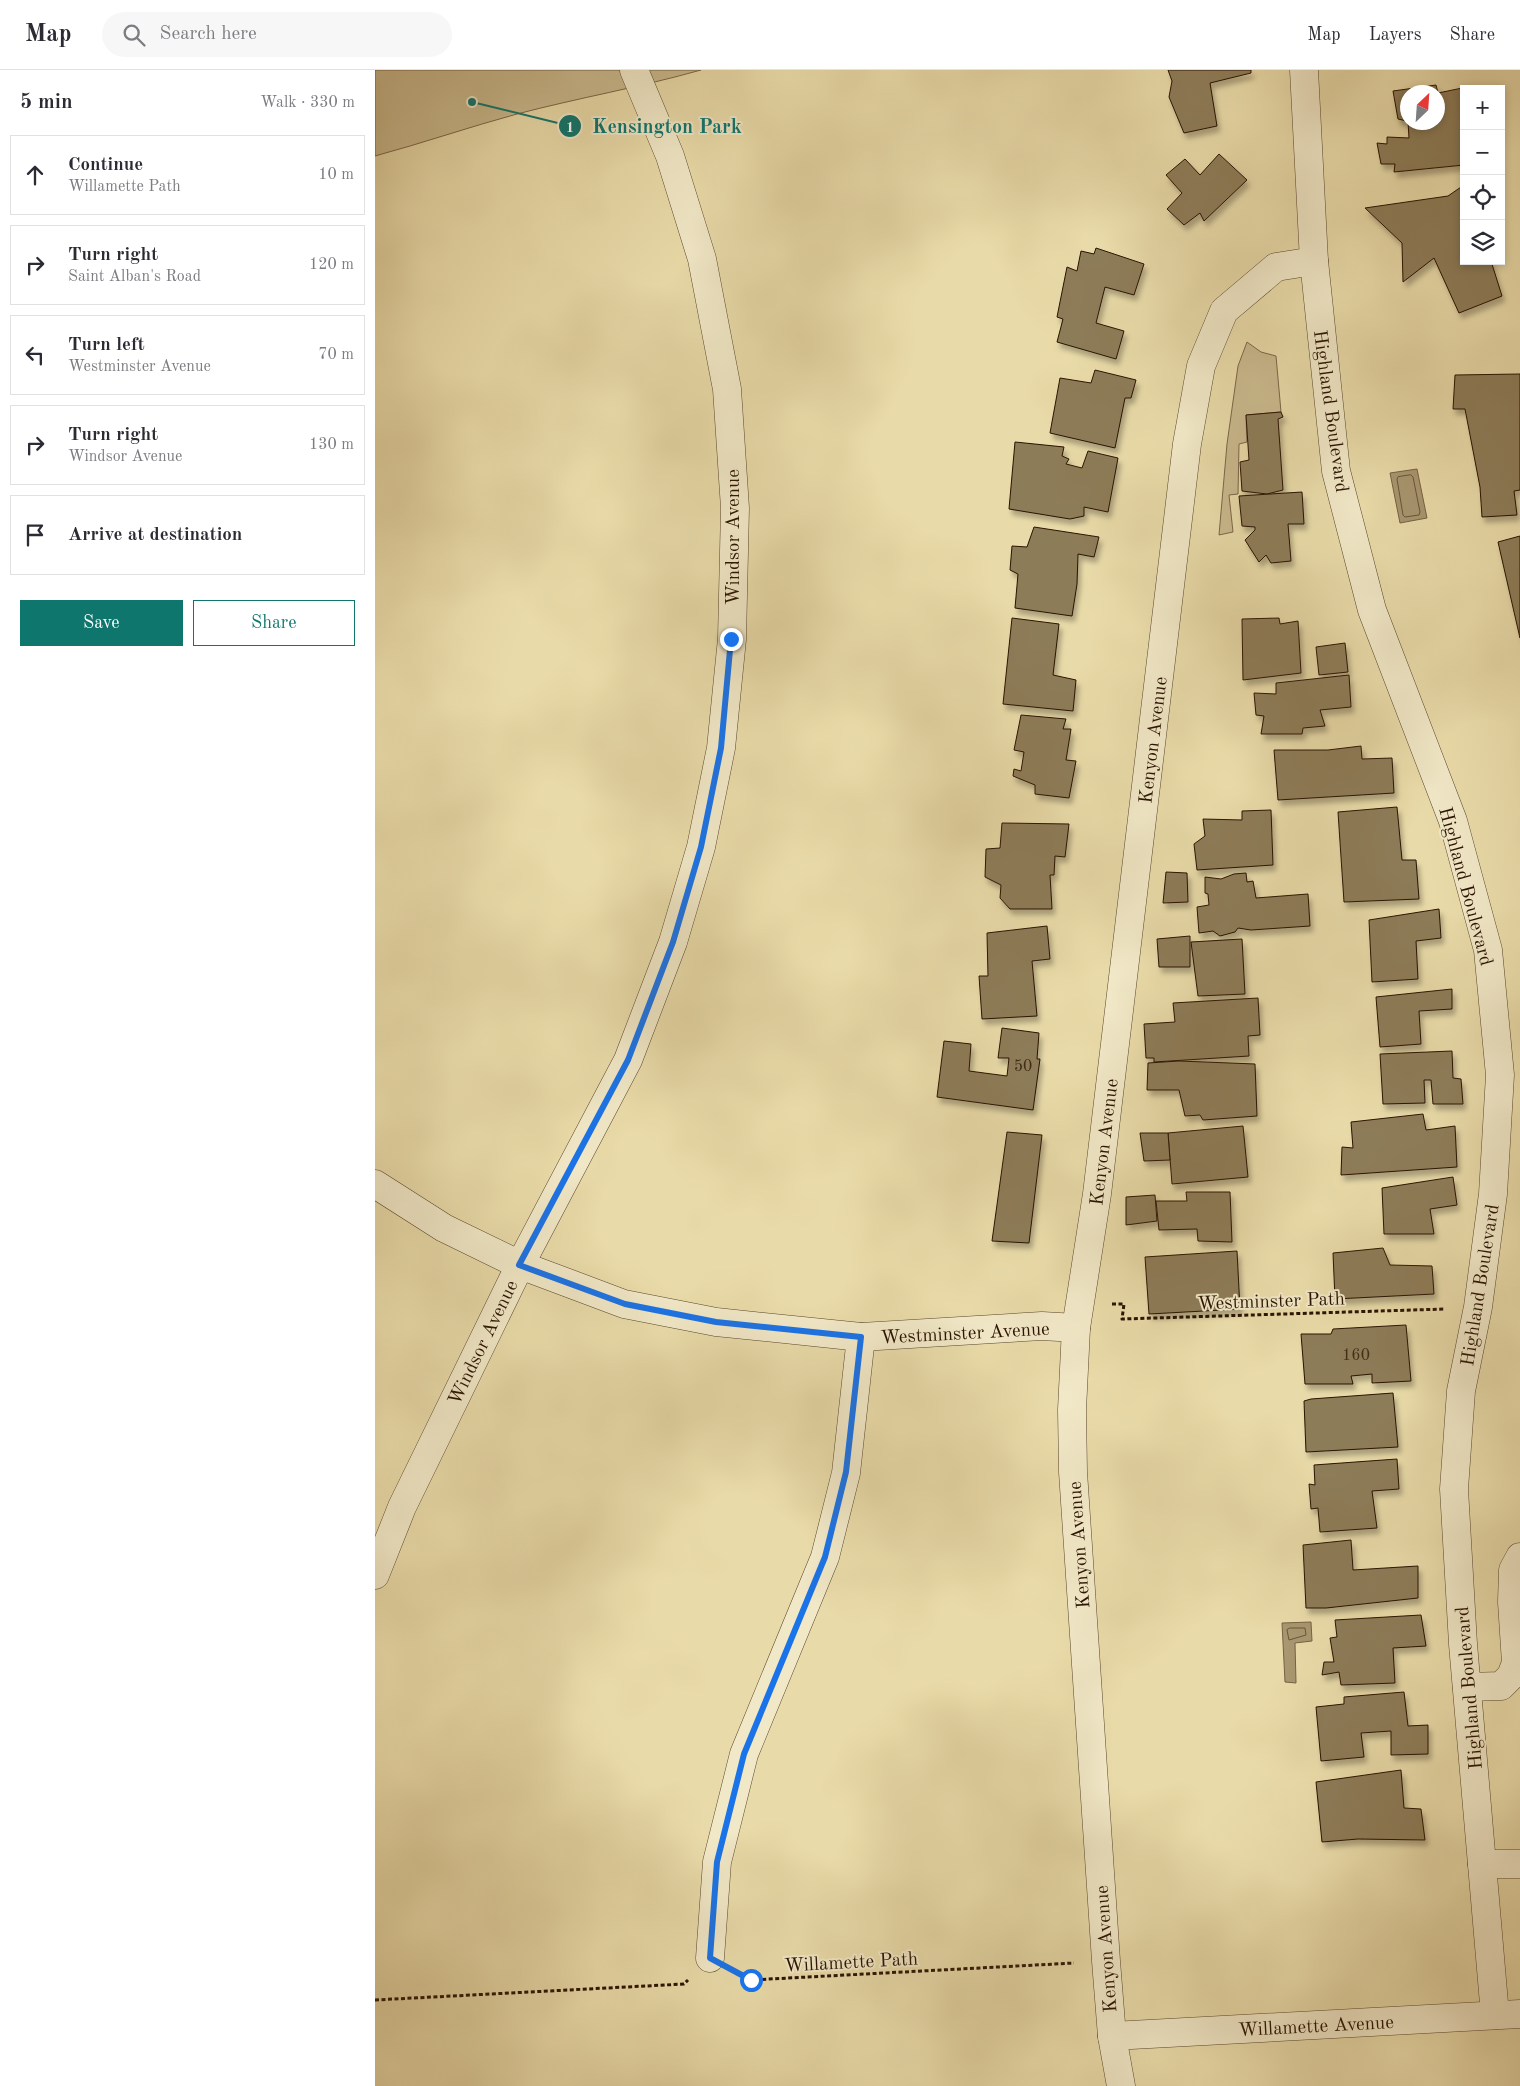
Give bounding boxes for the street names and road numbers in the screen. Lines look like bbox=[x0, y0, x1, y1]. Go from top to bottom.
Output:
street label: Highland Boulevard bbox=[1309, 329, 1350, 494]
street label: Windsor Avenue bbox=[725, 469, 744, 605]
street label: Kenyon Avenue bbox=[1137, 676, 1172, 805]
street label: Highland Boulevard bbox=[1434, 805, 1495, 968]
street label: Kenyon Avenue bbox=[1088, 1078, 1123, 1207]
street label: Highland Boulevard bbox=[1459, 1203, 1504, 1368]
street label: Windsor Avenue bbox=[446, 1278, 523, 1408]
street label: Westminster Path bbox=[1197, 1290, 1345, 1315]
street label: Westminster Avenue bbox=[880, 1321, 1050, 1348]
street label: Kenyon Avenue bbox=[1067, 1480, 1094, 1609]
street label: Highland Boulevard bbox=[1454, 1605, 1487, 1770]
street label: Kenyon Avenue bbox=[1094, 1884, 1121, 2013]
street label: Willamette Path bbox=[784, 1951, 918, 1976]
street label: Willamette Avenue bbox=[1238, 2014, 1394, 2041]

